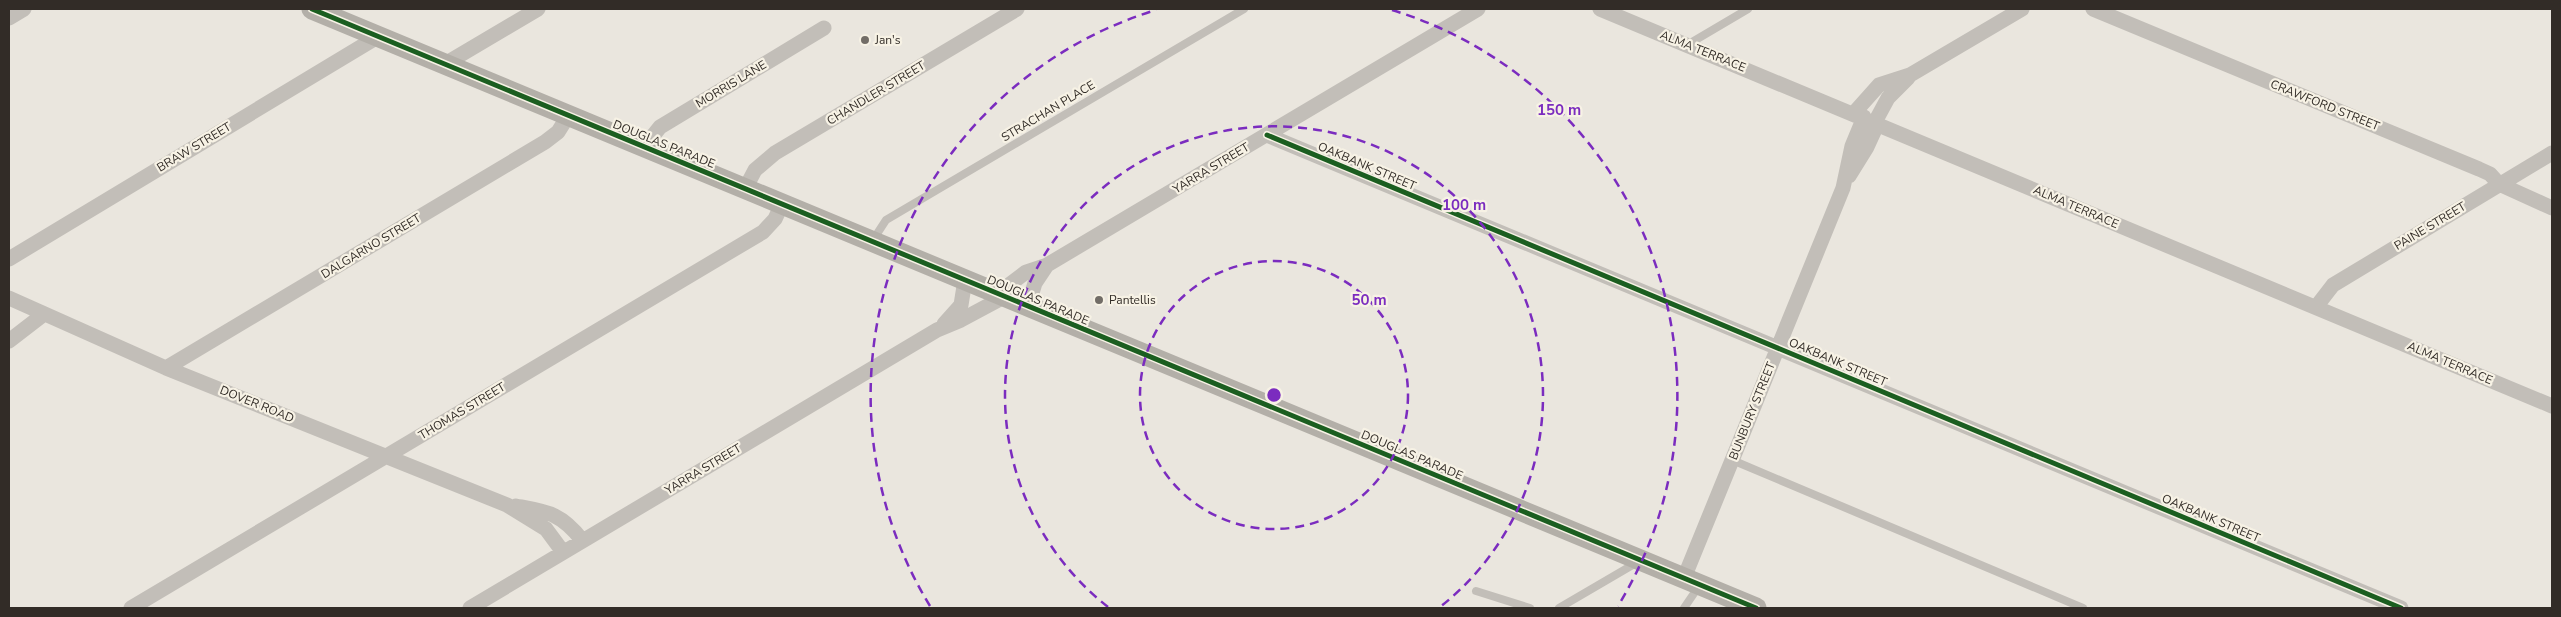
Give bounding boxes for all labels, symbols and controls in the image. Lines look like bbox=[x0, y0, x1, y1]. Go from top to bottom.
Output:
street label: ALMA TERRACE bbox=[1658, 27, 1748, 75]
place label: Jan's bbox=[874, 32, 901, 48]
marker: Jan's bbox=[859, 34, 871, 46]
street label: MORRIS LANE bbox=[693, 57, 769, 111]
street label: CHANDLER STREET bbox=[824, 57, 929, 129]
street label: CRAWFORD STREET bbox=[2268, 76, 2383, 135]
street label: STRACHAN PLACE bbox=[998, 77, 1098, 145]
text: 150 m bbox=[1537, 100, 1581, 120]
street label: DOUGLAS PARADE bbox=[610, 116, 718, 172]
street label: BRAW STREET bbox=[154, 118, 235, 175]
street label: YARRA STREET bbox=[1169, 138, 1253, 198]
street label: OAKBANK STREET bbox=[1316, 138, 1419, 194]
street label: ALMA TERRACE bbox=[2031, 182, 2121, 232]
text: 100 m bbox=[1442, 195, 1486, 215]
street label: PAINE STREET bbox=[2391, 198, 2470, 254]
street label: DALGARNO STREET bbox=[318, 209, 425, 282]
street label: DOUGLAS PARADE bbox=[985, 271, 1091, 329]
text: 50 m bbox=[1351, 290, 1387, 310]
place label: Pantellis bbox=[1109, 292, 1156, 308]
marker: Pantellis bbox=[1093, 294, 1105, 306]
street label: OAKBANK STREET bbox=[1787, 334, 1890, 390]
street label: ALMA TERRACE bbox=[2405, 338, 2495, 388]
street label: BUNBURY STREET bbox=[1725, 359, 1779, 462]
street label: THOMAS STREET bbox=[416, 378, 509, 443]
street label: DOVER ROAD bbox=[217, 382, 297, 426]
centre of rings bbox=[1265, 386, 1283, 404]
street label: DOUGLAS PARADE bbox=[1359, 426, 1465, 484]
street label: YARRA STREET bbox=[661, 439, 745, 499]
street label: OAKBANK STREET bbox=[2160, 490, 2263, 546]

